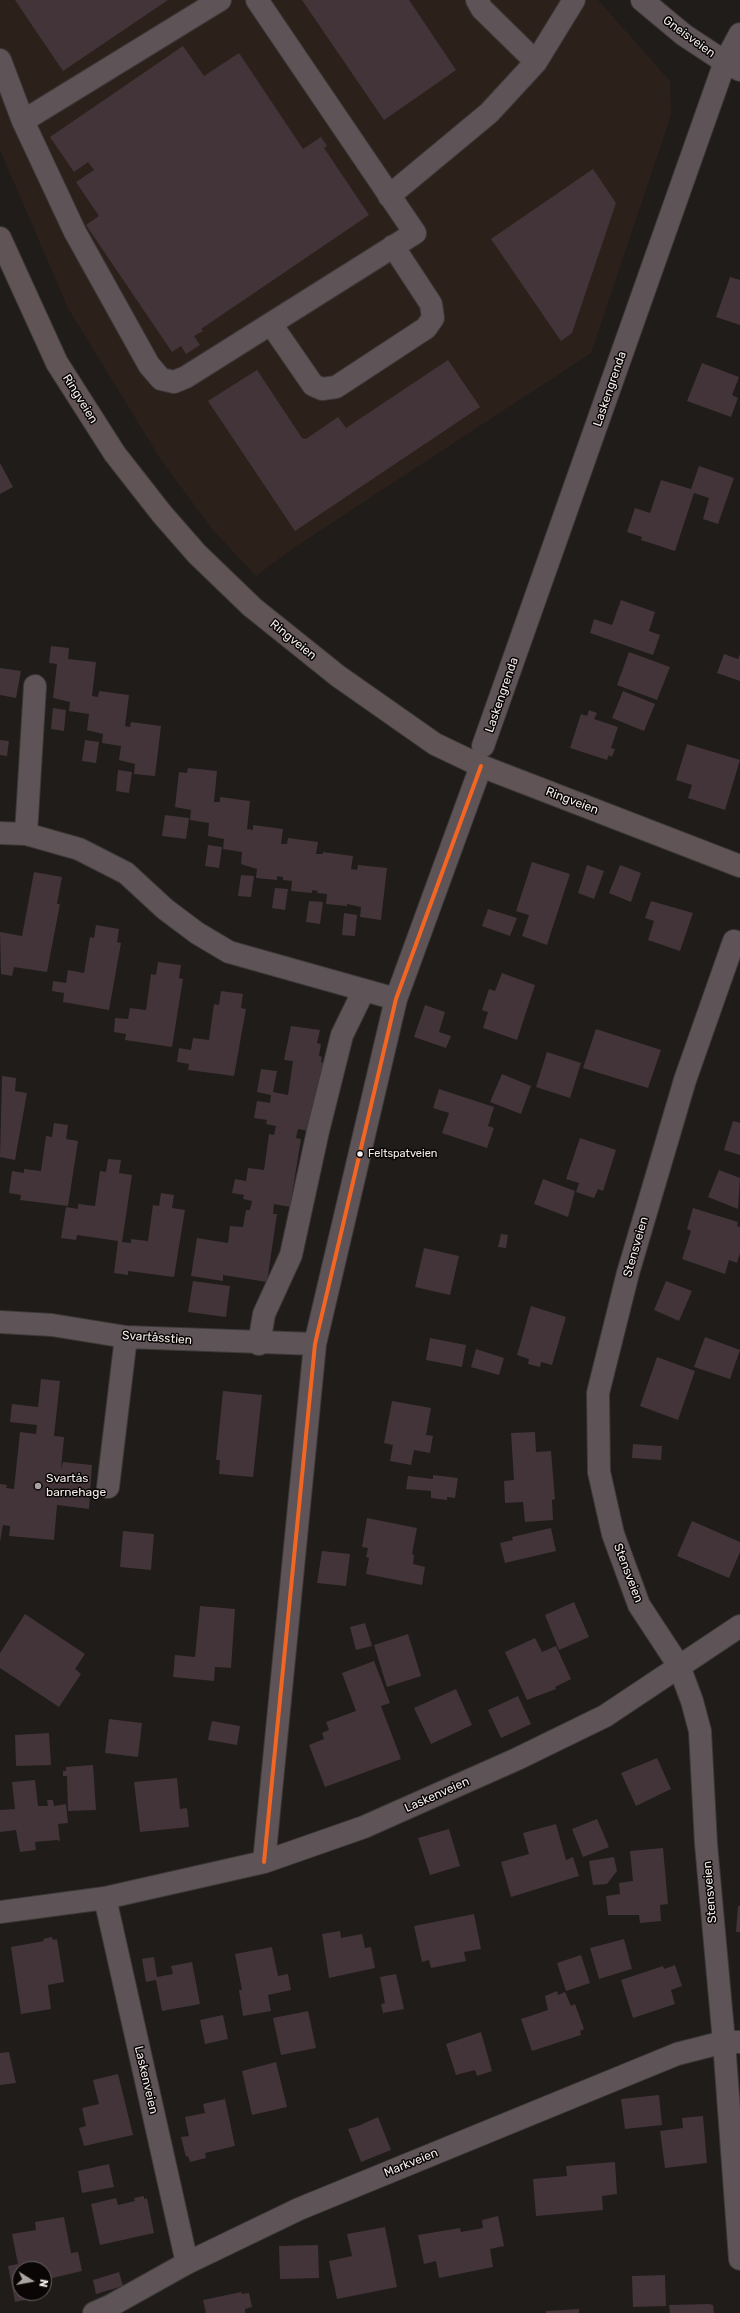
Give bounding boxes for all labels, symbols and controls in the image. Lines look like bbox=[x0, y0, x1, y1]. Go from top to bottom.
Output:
street label: Gneisveien bbox=[660, 13, 718, 61]
street label: Laskengrenda bbox=[590, 349, 630, 429]
street label: Ringveien bbox=[59, 372, 101, 426]
street label: Ringveien bbox=[267, 617, 319, 663]
street label: Laskengrenda bbox=[482, 655, 522, 735]
street label: Ringveien bbox=[544, 784, 600, 818]
place label: Feltspatveien bbox=[368, 1147, 437, 1161]
marker: Feltspatveien bbox=[355, 1149, 365, 1159]
street label: Stensveien bbox=[621, 1215, 651, 1279]
street label: Svartåsstien bbox=[122, 1328, 192, 1348]
place label: Svartås barnehage bbox=[46, 1472, 106, 1500]
marker: Svartås barnehage bbox=[33, 1481, 43, 1491]
street label: Stensveien bbox=[610, 1541, 646, 1605]
street label: Laskenveien bbox=[402, 1774, 472, 1816]
street label: Stensveien bbox=[700, 1860, 720, 1924]
street label: Laskenveien bbox=[131, 2045, 161, 2115]
street label: Markveien bbox=[382, 2146, 440, 2180]
north arrow bbox=[12, 2261, 52, 2301]
text: N bbox=[36, 2278, 50, 2288]

